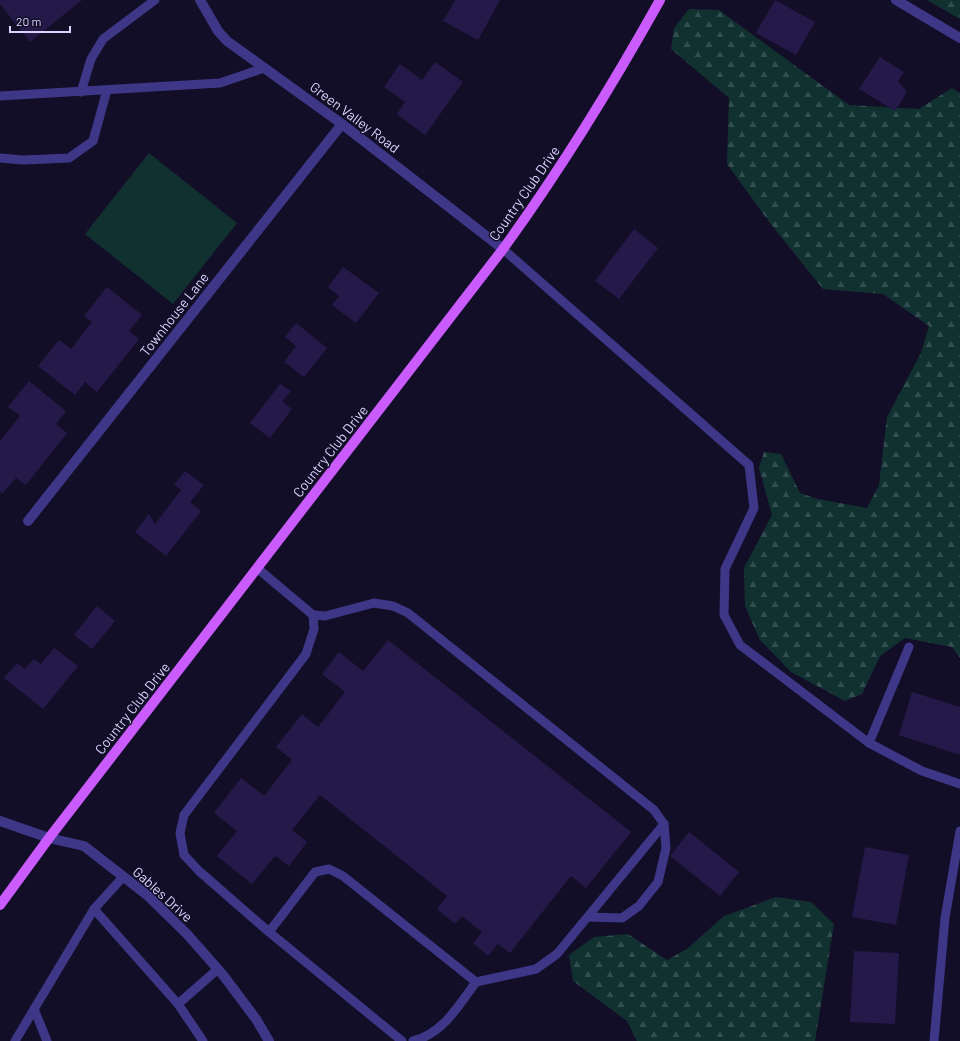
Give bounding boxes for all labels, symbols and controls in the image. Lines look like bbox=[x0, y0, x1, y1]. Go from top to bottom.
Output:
scale bar bbox=[10, 8, 70, 34]
text: 20 m bbox=[16, 14, 42, 28]
street label: Green Valley Road bbox=[307, 78, 403, 156]
street label: Country Club Drive bbox=[485, 142, 563, 244]
street label: Townhouse Lane bbox=[136, 269, 212, 359]
street label: Country Club Drive bbox=[289, 402, 371, 500]
street label: Country Club Drive bbox=[91, 659, 173, 757]
street label: Gables Drive bbox=[130, 863, 196, 925]

